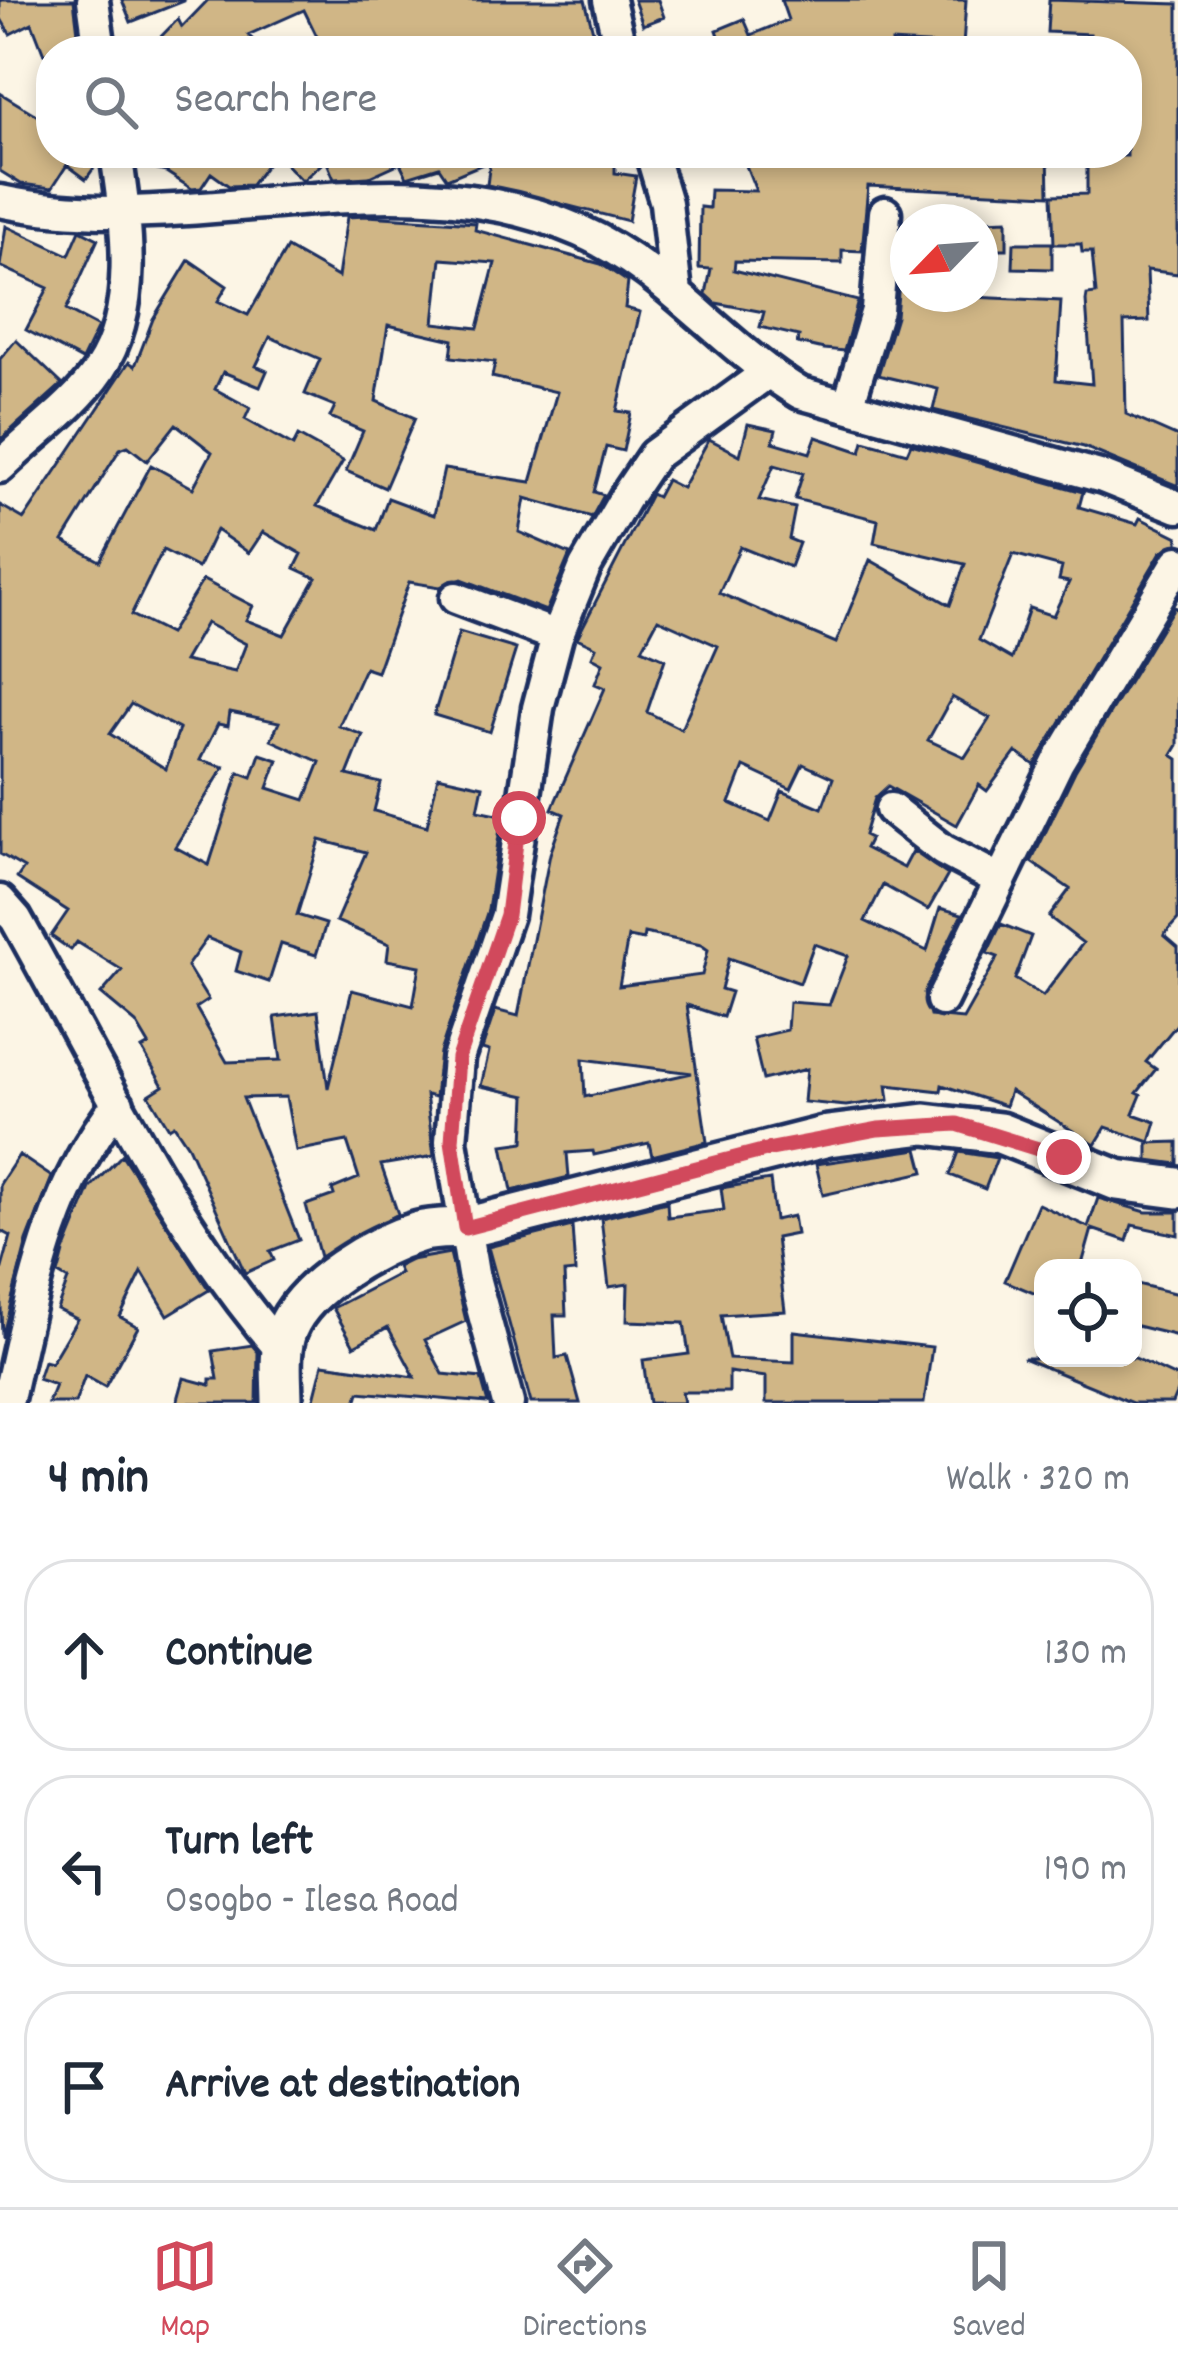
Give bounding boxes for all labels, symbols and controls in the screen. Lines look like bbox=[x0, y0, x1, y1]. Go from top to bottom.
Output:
search box bbox=[36, 36, 1142, 168]
icon: search bbox=[78, 69, 144, 135]
text: Search here bbox=[174, 70, 377, 134]
north arrow bbox=[890, 204, 998, 312]
route start bbox=[492, 791, 546, 845]
route end bbox=[1037, 1130, 1091, 1184]
map controls bbox=[1034, 1259, 1142, 1367]
button: locate bbox=[1034, 1259, 1142, 1367]
text: 4 min bbox=[48, 1445, 149, 1517]
text: Walk · 320 m bbox=[946, 1454, 1130, 1509]
icon: ahead bbox=[51, 1622, 117, 1688]
text: Continue bbox=[165, 1623, 313, 1687]
text: 130 m bbox=[1044, 1628, 1127, 1683]
text: Turn left bbox=[165, 1812, 313, 1876]
icon: left bbox=[51, 1838, 117, 1904]
text: 190 m bbox=[1044, 1844, 1127, 1899]
text: Osogbo - Ilesa Road bbox=[165, 1876, 459, 1931]
icon: arrive bbox=[51, 2054, 117, 2120]
text: Arrive at destination bbox=[165, 2055, 520, 2119]
tab: Map bbox=[152, 2233, 218, 2352]
tab: Directions bbox=[523, 2233, 648, 2352]
tab: Saved bbox=[952, 2233, 1026, 2352]

